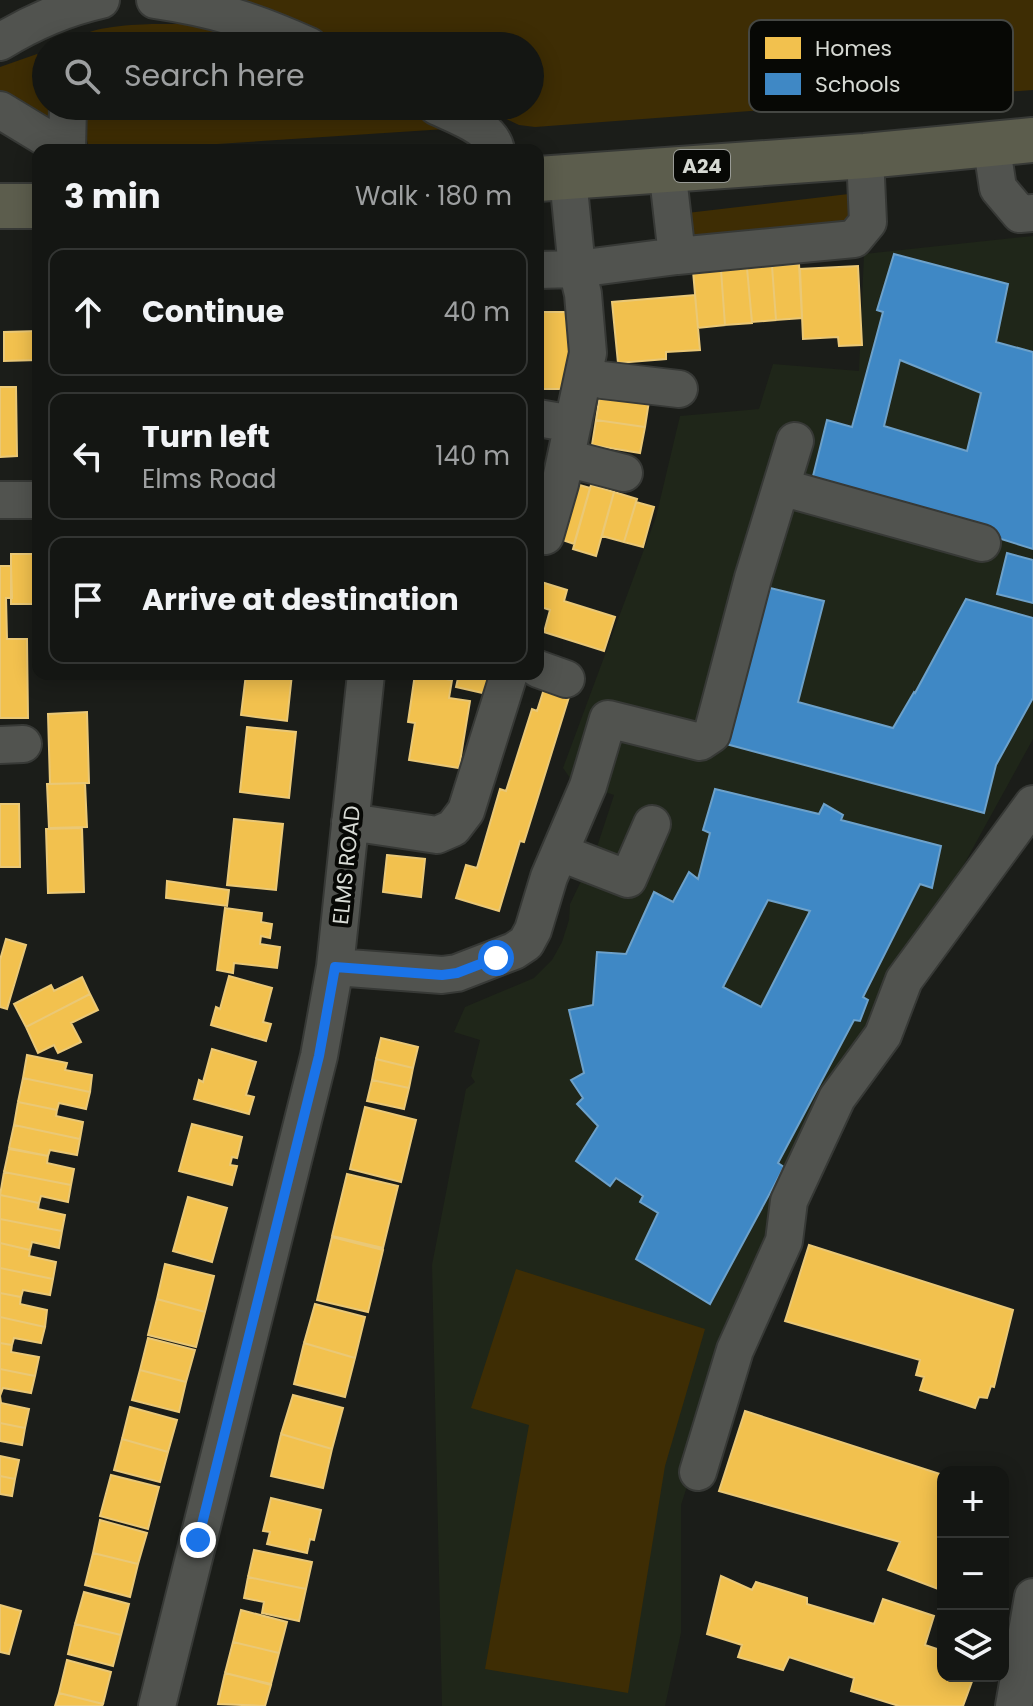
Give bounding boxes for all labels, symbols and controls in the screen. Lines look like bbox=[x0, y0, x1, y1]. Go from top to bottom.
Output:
legend bbox=[749, 20, 1013, 112]
search box bbox=[32, 32, 544, 120]
text: Homes bbox=[815, 33, 892, 64]
icon: search bbox=[60, 54, 104, 98]
text: Search here bbox=[124, 54, 305, 97]
text: Schools bbox=[815, 69, 900, 100]
road number: A24 bbox=[674, 150, 730, 182]
text: 3 min bbox=[64, 172, 161, 220]
text: Walk · 180 m bbox=[355, 178, 512, 214]
icon: ahead bbox=[66, 290, 110, 334]
text: Continue bbox=[142, 290, 284, 333]
text: 40 m bbox=[444, 294, 510, 330]
text: Turn left bbox=[142, 415, 270, 458]
icon: left bbox=[66, 434, 110, 478]
text: 140 m bbox=[435, 438, 510, 474]
text: Elms Road bbox=[142, 461, 277, 497]
icon: arrive bbox=[66, 578, 110, 622]
text: Arrive at destination bbox=[142, 578, 459, 621]
street label: ELMS ROAD bbox=[325, 804, 368, 926]
route start bbox=[478, 940, 514, 976]
map controls bbox=[937, 1466, 1009, 1682]
button: + bbox=[937, 1466, 1009, 1538]
route end bbox=[180, 1522, 216, 1558]
button: − bbox=[937, 1538, 1009, 1610]
button: layers bbox=[937, 1610, 1009, 1682]

